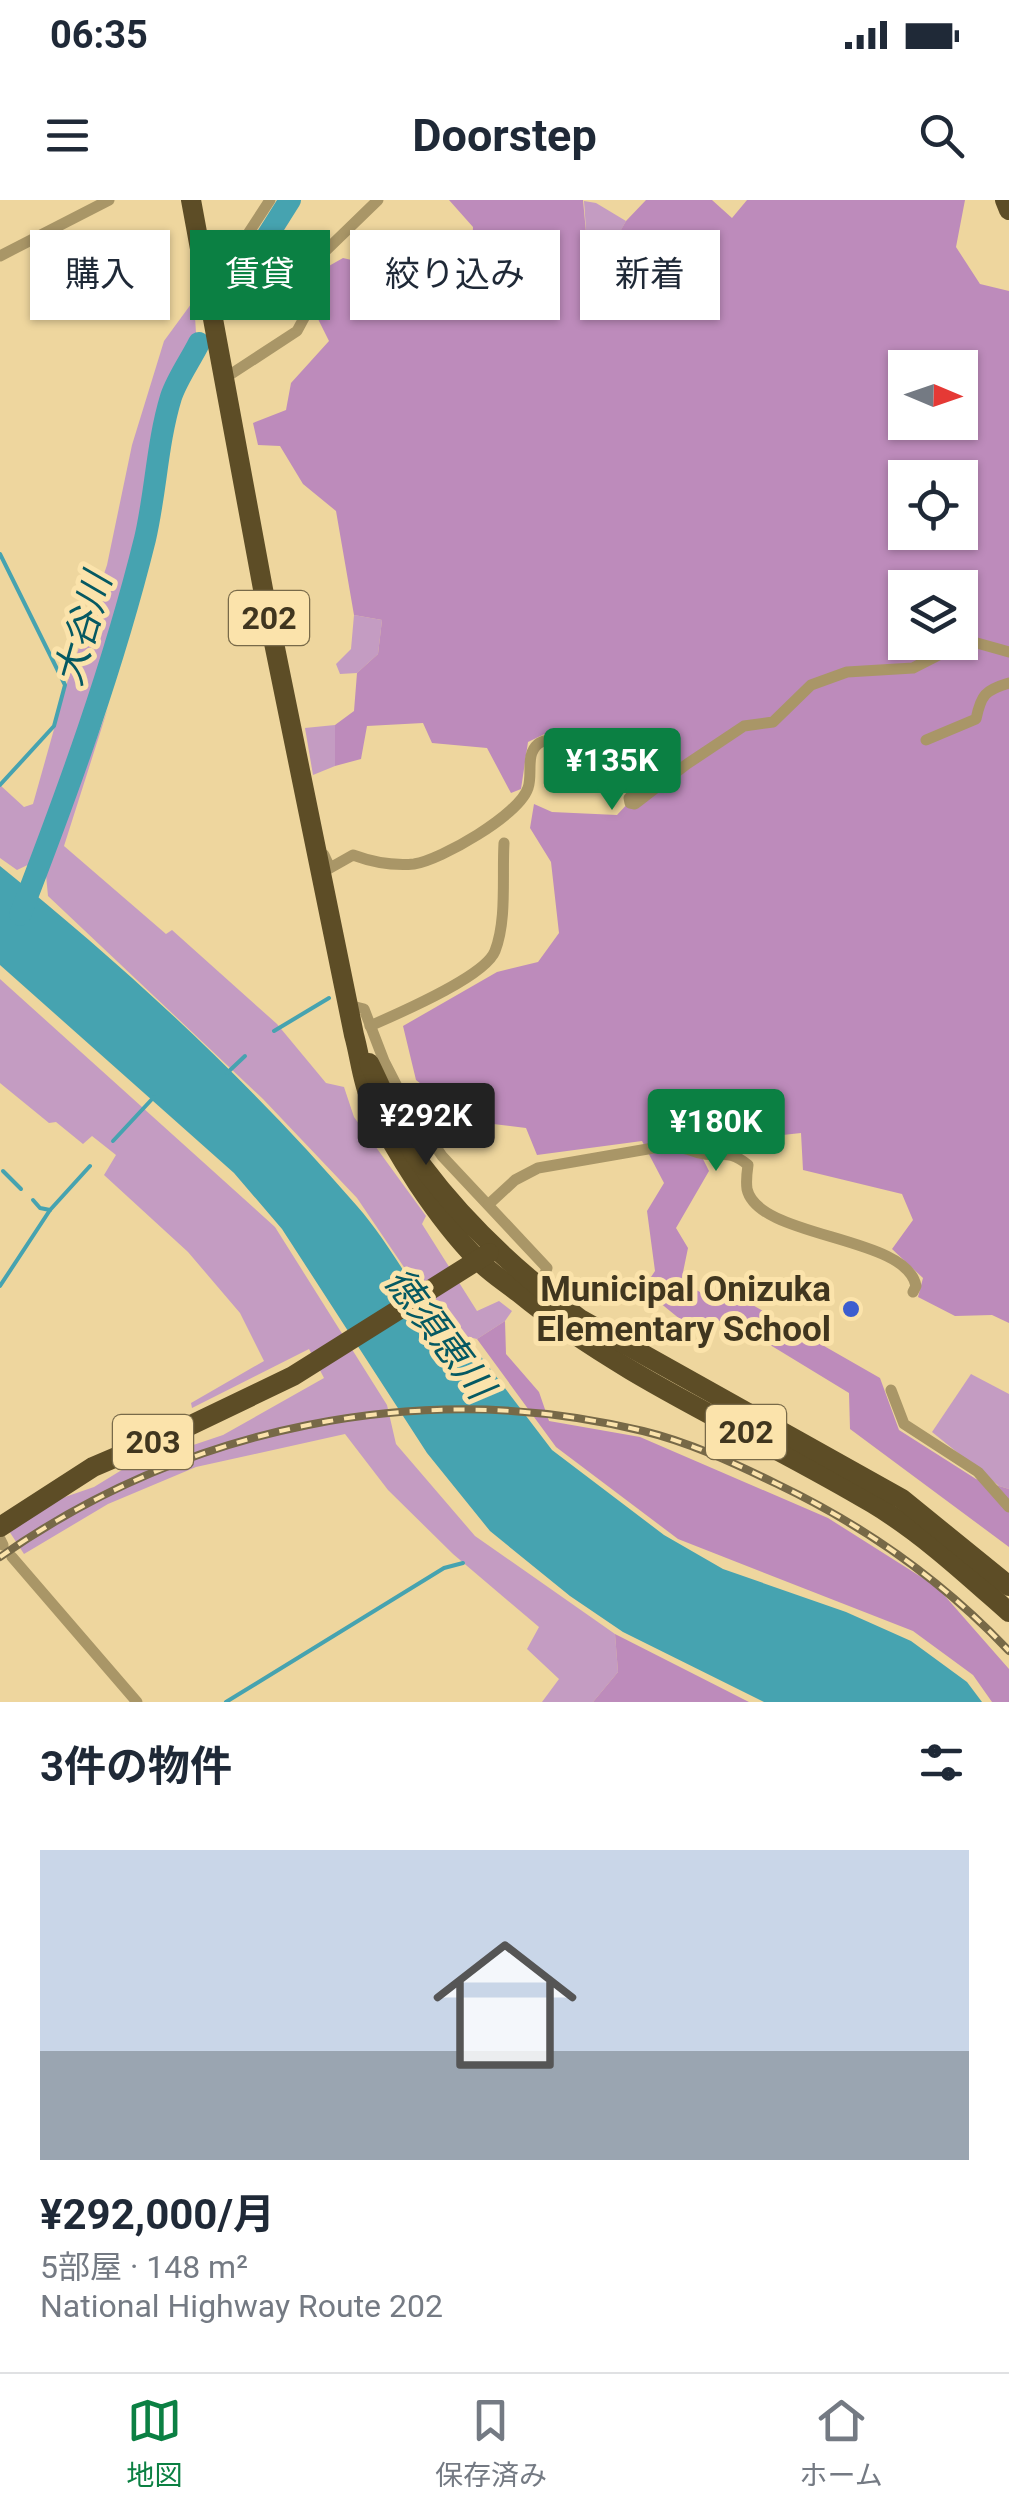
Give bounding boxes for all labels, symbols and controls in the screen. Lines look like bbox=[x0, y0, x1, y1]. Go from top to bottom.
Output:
text: 06:35 bbox=[50, 13, 148, 57]
icon: menu bbox=[40, 108, 95, 163]
icon: search bbox=[914, 108, 969, 163]
text: Doorstep bbox=[412, 109, 597, 162]
chip: 購入 bbox=[30, 230, 170, 320]
chip: 賃貸 bbox=[190, 230, 330, 320]
chip: 絞り込み bbox=[350, 230, 560, 320]
chip: 新着 bbox=[580, 230, 720, 320]
north arrow bbox=[888, 350, 978, 440]
map controls bbox=[888, 350, 978, 660]
button: locate bbox=[888, 460, 978, 550]
water label: 大谷川 bbox=[46, 564, 121, 690]
button: layers bbox=[888, 570, 978, 660]
road number: 202 bbox=[229, 591, 309, 645]
pin: ¥135K bbox=[542, 728, 682, 813]
text: ¥135K bbox=[566, 741, 658, 779]
pin: ¥292K bbox=[356, 1083, 496, 1168]
pin: ¥180K bbox=[646, 1089, 786, 1174]
text: ¥292K bbox=[380, 1096, 472, 1134]
text: ¥180K bbox=[670, 1102, 762, 1140]
water label: 徳須恵川 bbox=[376, 1259, 505, 1410]
place label: Municipal Onizuka Elementary School bbox=[536, 1269, 831, 1350]
marker: Municipal Onizuka Elementary School bbox=[840, 1298, 862, 1320]
road number: 202 bbox=[706, 1405, 786, 1459]
road number: 203 bbox=[113, 1415, 193, 1469]
icon: filters bbox=[914, 1735, 969, 1790]
text: 3件の物件 bbox=[40, 1742, 232, 1791]
icon: home bbox=[415, 1915, 595, 2095]
text: ¥292,000/月 bbox=[40, 2190, 275, 2239]
text: 5部屋 · 148 m² bbox=[40, 2248, 248, 2286]
text: National Highway Route 202 bbox=[40, 2287, 443, 2325]
tab: 地図 bbox=[126, 2393, 182, 2493]
tab: 保存済み bbox=[435, 2393, 547, 2493]
tab: ホーム bbox=[800, 2393, 883, 2493]

